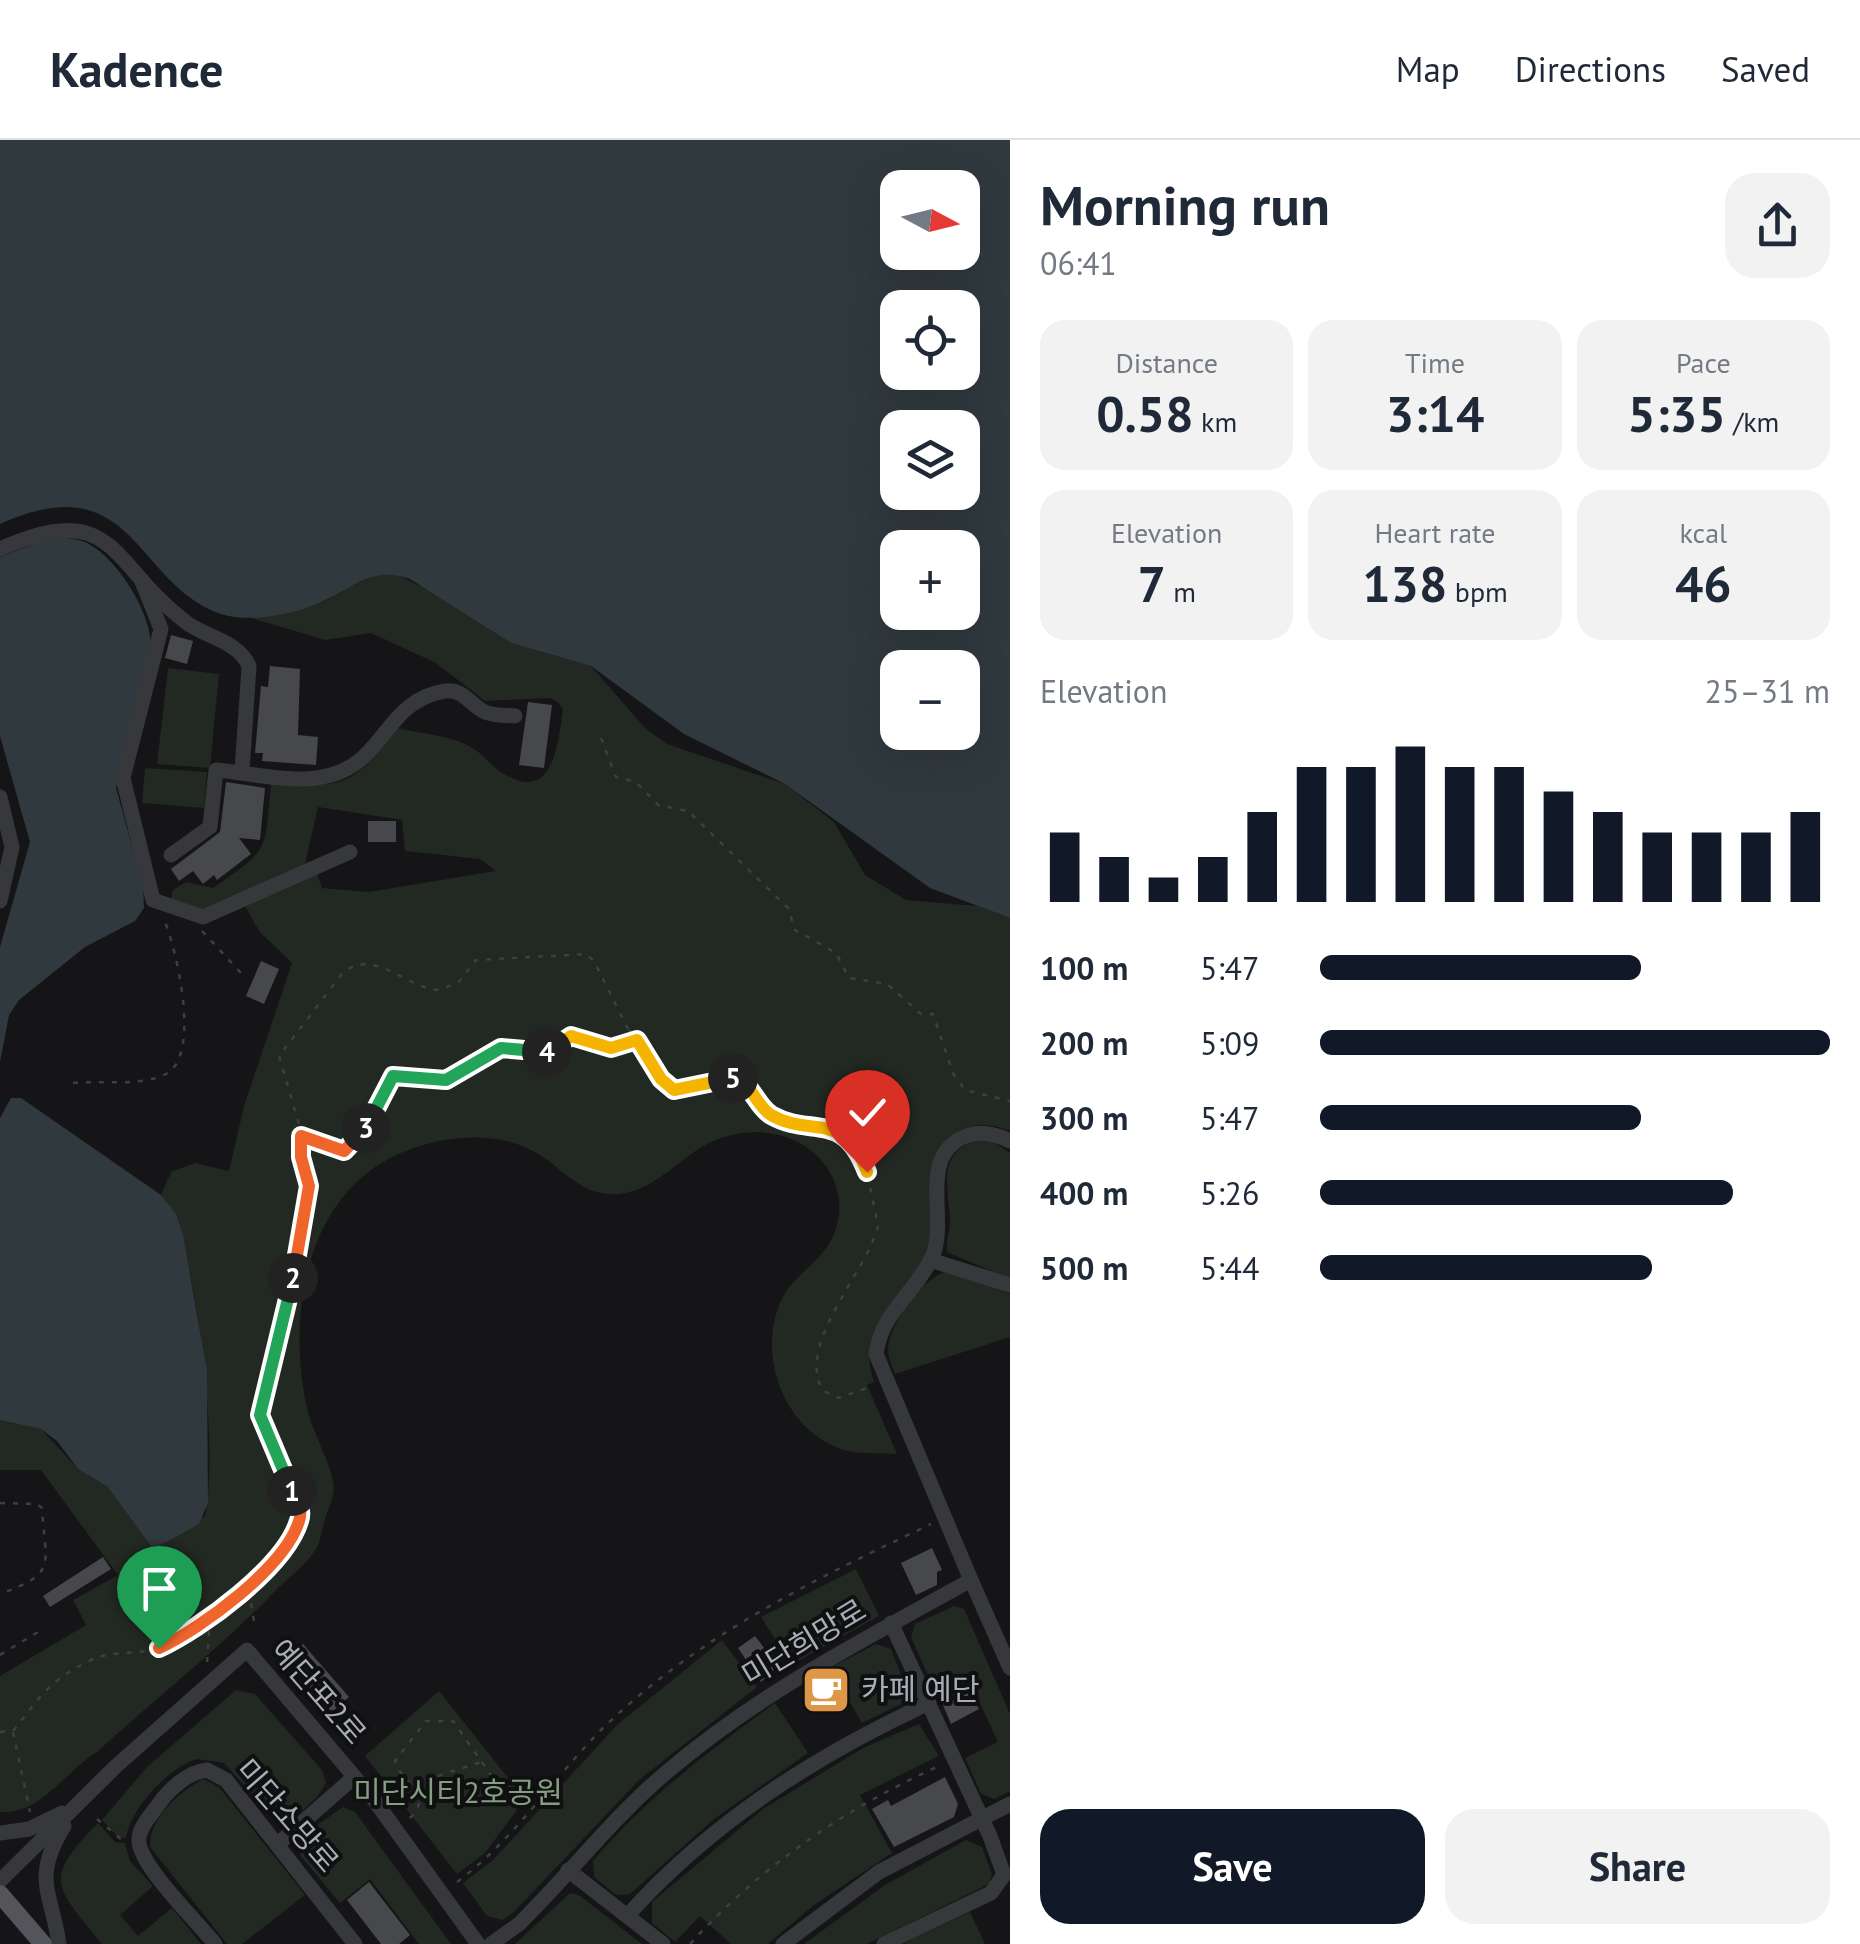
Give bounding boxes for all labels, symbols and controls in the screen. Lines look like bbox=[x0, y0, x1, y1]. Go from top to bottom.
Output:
text: Kadence bbox=[50, 38, 223, 100]
text: Map bbox=[1396, 46, 1460, 92]
text: Directions bbox=[1515, 46, 1666, 92]
text: Saved bbox=[1721, 46, 1810, 92]
text: Morning run bbox=[1040, 169, 1330, 240]
north arrow bbox=[880, 170, 980, 270]
map controls bbox=[880, 170, 980, 750]
button: share bbox=[1725, 173, 1830, 278]
text: 06:41 bbox=[1040, 242, 1117, 284]
button: locate bbox=[880, 290, 980, 390]
text: Distance bbox=[1115, 344, 1218, 381]
text: Time bbox=[1405, 344, 1465, 381]
text: Pace bbox=[1676, 344, 1731, 381]
text: 0.58 bbox=[1096, 381, 1194, 446]
text: 3:14 bbox=[1386, 381, 1484, 446]
text: 5:35 bbox=[1627, 381, 1726, 446]
text: km bbox=[1194, 403, 1237, 440]
text: /km bbox=[1726, 403, 1779, 440]
button: layers bbox=[880, 410, 980, 510]
text: Elevation bbox=[1111, 514, 1222, 551]
text: Heart rate bbox=[1374, 514, 1496, 551]
text: kcal bbox=[1679, 514, 1727, 551]
button: + bbox=[880, 530, 980, 630]
text: 7 bbox=[1137, 551, 1166, 616]
text: 138 bbox=[1362, 551, 1447, 616]
text: 46 bbox=[1675, 551, 1732, 616]
text: m bbox=[1166, 573, 1196, 610]
text: bpm bbox=[1447, 573, 1508, 610]
button: − bbox=[880, 650, 980, 750]
text: Elevation bbox=[1040, 670, 1167, 712]
text: 25–31 m bbox=[1705, 670, 1830, 712]
text: 100 m bbox=[1040, 947, 1128, 989]
text: 5:47 bbox=[1200, 947, 1259, 989]
text: 200 m bbox=[1040, 1022, 1128, 1064]
text: 5:09 bbox=[1200, 1022, 1259, 1064]
pin: 4 bbox=[522, 1027, 572, 1077]
text: 4 bbox=[539, 1033, 555, 1070]
pin: 5 bbox=[708, 1053, 758, 1103]
text: 5 bbox=[725, 1059, 741, 1096]
pin bbox=[825, 1070, 910, 1173]
icon: check bbox=[840, 1085, 895, 1140]
text: 300 m bbox=[1040, 1097, 1128, 1139]
text: 5:47 bbox=[1200, 1097, 1259, 1139]
pin: 3 bbox=[341, 1103, 391, 1153]
text: 3 bbox=[358, 1109, 374, 1146]
text: 400 m bbox=[1040, 1172, 1128, 1214]
text: 5:26 bbox=[1200, 1172, 1259, 1214]
text: 500 m bbox=[1040, 1247, 1128, 1289]
text: 5:44 bbox=[1200, 1247, 1259, 1289]
pin: 2 bbox=[268, 1253, 318, 1303]
text: 2 bbox=[285, 1259, 301, 1296]
pin: 1 bbox=[267, 1466, 317, 1516]
text: 1 bbox=[284, 1472, 300, 1509]
pin bbox=[117, 1546, 202, 1649]
icon: arrive bbox=[132, 1561, 187, 1616]
street label: 미단희망로 bbox=[734, 1589, 872, 1694]
street label: 예단포2로 bbox=[263, 1630, 375, 1752]
cafe icon: 카페 예단 bbox=[800, 1664, 852, 1716]
place label: 카페 예단 bbox=[861, 1669, 979, 1708]
street label: 미단소망로 bbox=[228, 1750, 348, 1880]
park label: 미단시티2호공원 bbox=[353, 1772, 563, 1811]
button: Save bbox=[1040, 1809, 1425, 1924]
button: Share bbox=[1445, 1809, 1830, 1924]

